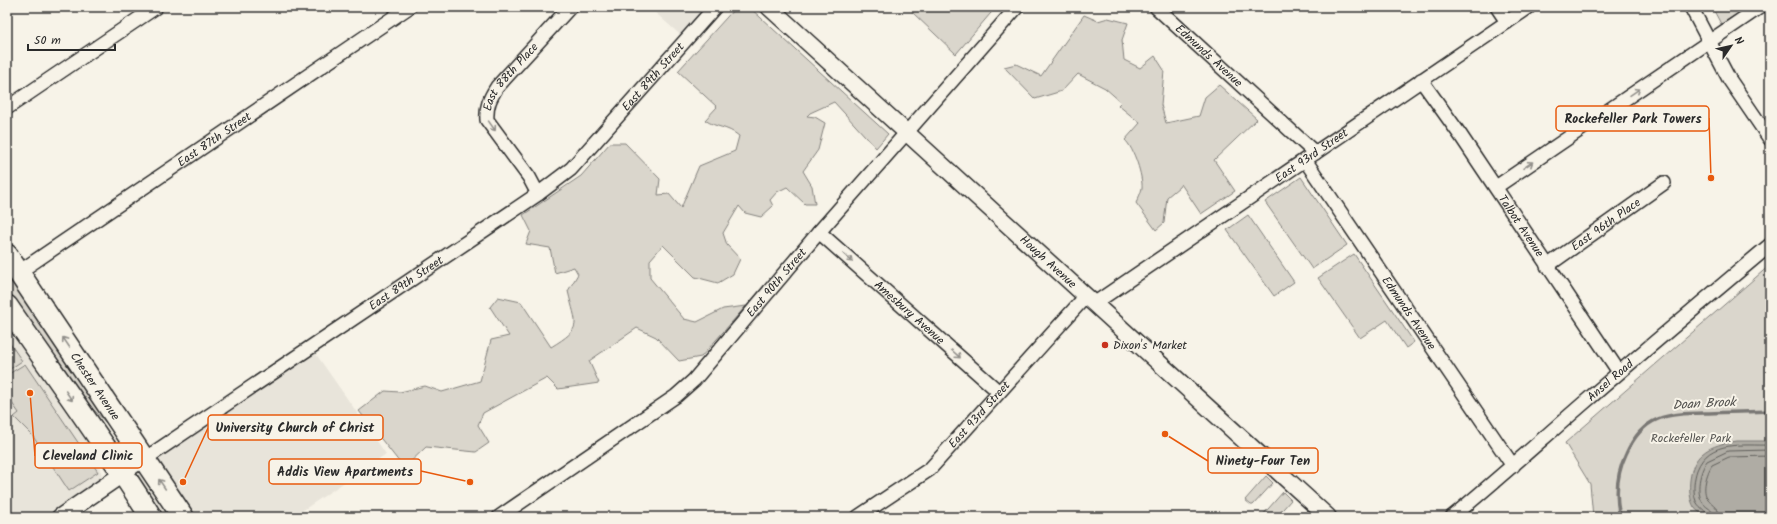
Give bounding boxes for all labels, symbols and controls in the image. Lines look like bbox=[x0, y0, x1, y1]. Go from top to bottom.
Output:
street label: Edmunds Avenue bbox=[1171, 20, 1248, 92]
scale bar bbox=[28, 26, 115, 52]
north arrow bbox=[1711, 26, 1751, 66]
text: 50 m bbox=[34, 31, 61, 50]
text: N bbox=[1729, 33, 1748, 49]
street label: East 88th Place bbox=[478, 38, 543, 113]
street label: East 89th Street bbox=[617, 38, 689, 116]
one-way arrow bbox=[1630, 88, 1641, 96]
callout: Rockefeller Park Towers bbox=[1556, 106, 1709, 131]
street label: East 87th Street bbox=[173, 107, 256, 172]
text: Rockefeller Park Towers bbox=[1564, 109, 1702, 130]
one-way arrow bbox=[487, 120, 496, 131]
street label: East 93rd Street bbox=[1271, 123, 1352, 187]
one-way arrow bbox=[1522, 161, 1533, 169]
street label: Talbot Avenue bbox=[1493, 191, 1549, 261]
street label: East 96th Place bbox=[1567, 193, 1645, 256]
street label: Hough Avenue bbox=[1015, 231, 1082, 293]
street label: East 90th Street bbox=[741, 244, 811, 321]
street label: East 89th Street bbox=[365, 251, 448, 315]
one-way arrow bbox=[843, 253, 853, 262]
street label: Edmunds Avenue bbox=[1377, 272, 1441, 354]
street label: Amesbury Avenue bbox=[870, 276, 950, 350]
place label: Dixon's Market bbox=[1113, 336, 1187, 355]
one-way arrow bbox=[62, 337, 70, 348]
marker: Dixon's Market bbox=[1100, 340, 1110, 350]
street label: Chester Avenue bbox=[65, 348, 125, 424]
one-way arrow bbox=[951, 349, 961, 359]
street label: Ansel Road bbox=[1583, 354, 1638, 406]
street label: East 93rd Street bbox=[944, 376, 1015, 452]
one-way arrow bbox=[65, 390, 73, 401]
water label: Doan Brook bbox=[1672, 392, 1738, 416]
callout: University Church of Christ bbox=[208, 415, 383, 440]
text: University Church of Christ bbox=[216, 418, 375, 439]
park label: Rockefeller Park bbox=[1651, 429, 1732, 448]
callout: Cleveland Clinic bbox=[35, 443, 142, 468]
text: Cleveland Clinic bbox=[43, 446, 133, 467]
callout: Ninety-Four Ten bbox=[1208, 448, 1318, 473]
text: Ninety-Four Ten bbox=[1216, 451, 1310, 472]
callout: Addis View Apartments bbox=[269, 459, 421, 484]
text: Addis View Apartments bbox=[277, 462, 413, 483]
one-way arrow bbox=[158, 479, 166, 490]

